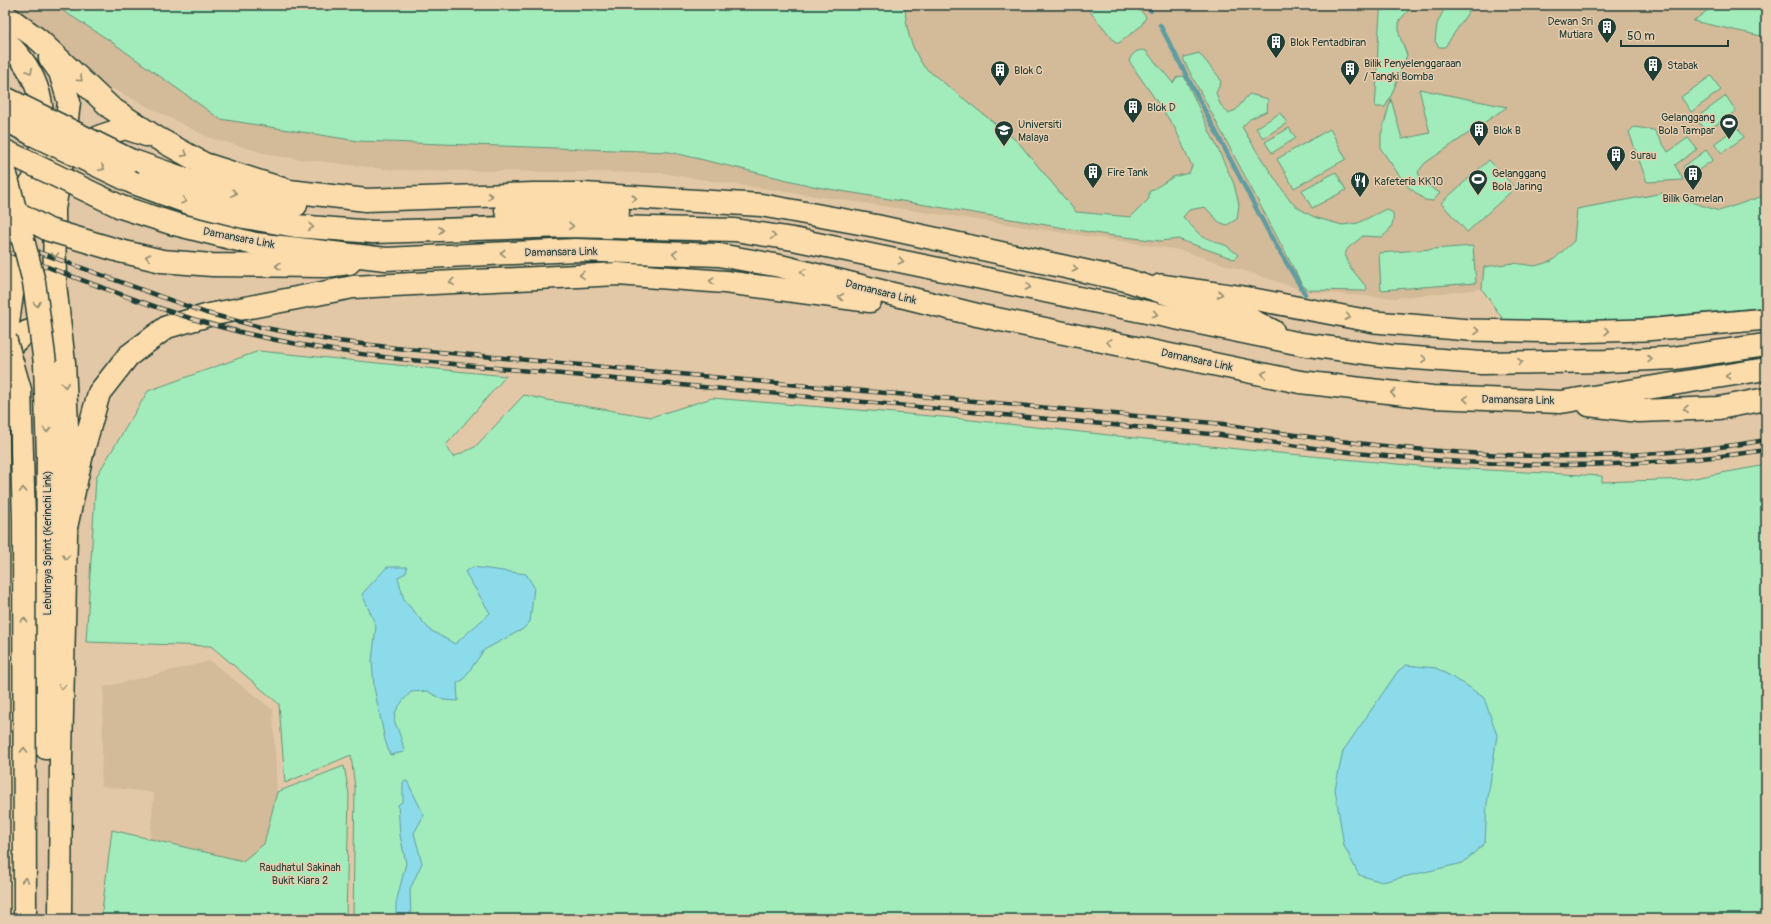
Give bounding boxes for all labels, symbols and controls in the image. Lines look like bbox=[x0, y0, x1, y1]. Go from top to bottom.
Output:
place label: Dewan Sri Mutiara bbox=[1548, 15, 1593, 41]
building icon: Dewan Sri Mutiara bbox=[1596, 16, 1618, 44]
scale bar bbox=[1621, 22, 1728, 48]
text: 50 m bbox=[1627, 29, 1655, 44]
building icon: Blok Pentadbiran bbox=[1265, 31, 1287, 59]
place label: Blok Pentadbiran bbox=[1290, 36, 1366, 49]
building icon: Stabak bbox=[1642, 54, 1664, 82]
place label: Bilik Penyelenggaraan / Tangki Bomba bbox=[1364, 57, 1461, 83]
building icon: Bilik Penyelenggaraan / Tangki Bomba bbox=[1339, 58, 1361, 86]
building icon: Blok C bbox=[989, 59, 1011, 87]
place label: Stabak bbox=[1667, 59, 1698, 72]
place label: Blok C bbox=[1014, 64, 1043, 77]
one-way arrow bbox=[25, 67, 32, 74]
one-way arrow bbox=[75, 74, 83, 81]
building icon: Blok D bbox=[1122, 96, 1144, 124]
place label: Blok D bbox=[1147, 101, 1176, 114]
place label: Gelanggang Bola Tampar bbox=[1658, 111, 1715, 137]
sports icon: Gelanggang Bola Tampar bbox=[1718, 112, 1740, 140]
place label: Universiti Malaya bbox=[1018, 118, 1061, 144]
school or university icon: Universiti Malaya bbox=[993, 119, 1015, 147]
building icon: Blok B bbox=[1468, 119, 1490, 147]
place label: Blok B bbox=[1493, 124, 1521, 137]
building icon: Surau bbox=[1605, 144, 1627, 172]
one-way arrow bbox=[181, 149, 189, 157]
place label: Surau bbox=[1630, 149, 1656, 162]
building icon: Fire Tank bbox=[1082, 161, 1104, 189]
one-way arrow bbox=[98, 163, 105, 171]
building icon: Bilik Gamelan bbox=[1682, 163, 1704, 191]
place label: Fire Tank bbox=[1107, 166, 1149, 179]
place label: Gelanggang Bola Jaring bbox=[1492, 167, 1546, 193]
sports icon: Gelanggang Bola Jaring bbox=[1467, 168, 1489, 196]
restaurant icon: Kafeteria KK10 bbox=[1349, 170, 1371, 198]
place label: Kafeteria KK10 bbox=[1374, 175, 1443, 188]
one-way arrow bbox=[230, 188, 237, 197]
one-way arrow bbox=[487, 192, 493, 200]
place label: Bilik Gamelan bbox=[1663, 192, 1723, 205]
one-way arrow bbox=[631, 194, 637, 203]
one-way arrow bbox=[180, 196, 187, 205]
one-way arrow bbox=[308, 222, 314, 231]
one-way arrow bbox=[568, 222, 574, 230]
street label: Damansara Link bbox=[202, 225, 276, 251]
one-way arrow bbox=[438, 226, 444, 234]
one-way arrow bbox=[770, 231, 776, 240]
street label: Damansara Link bbox=[524, 245, 598, 259]
one-way arrow bbox=[500, 249, 506, 258]
one-way arrow bbox=[672, 249, 678, 258]
one-way arrow bbox=[51, 252, 59, 258]
one-way arrow bbox=[145, 254, 151, 262]
one-way arrow bbox=[898, 257, 904, 265]
one-way arrow bbox=[275, 262, 281, 270]
one-way arrow bbox=[1072, 264, 1078, 272]
one-way arrow bbox=[800, 269, 806, 277]
one-way arrow bbox=[579, 271, 585, 280]
one-way arrow bbox=[709, 277, 715, 286]
street label: Damansara Link bbox=[844, 277, 918, 307]
one-way arrow bbox=[449, 278, 455, 286]
one-way arrow bbox=[1025, 283, 1031, 291]
one-way arrow bbox=[1217, 289, 1223, 298]
one-way arrow bbox=[838, 293, 844, 302]
one-way arrow bbox=[32, 301, 41, 307]
one-way arrow bbox=[1152, 309, 1159, 317]
one-way arrow bbox=[1345, 312, 1351, 321]
one-way arrow bbox=[1474, 326, 1480, 335]
one-way arrow bbox=[1604, 327, 1610, 335]
one-way arrow bbox=[1106, 339, 1112, 347]
street label: Damansara Link bbox=[1160, 346, 1234, 374]
one-way arrow bbox=[1421, 354, 1427, 363]
one-way arrow bbox=[1647, 355, 1653, 363]
one-way arrow bbox=[1517, 358, 1523, 366]
one-way arrow bbox=[1261, 371, 1267, 379]
one-way arrow bbox=[1725, 372, 1731, 380]
one-way arrow bbox=[61, 382, 69, 388]
one-way arrow bbox=[1390, 389, 1396, 398]
street label: Damansara Link bbox=[1481, 393, 1555, 407]
one-way arrow bbox=[1463, 395, 1469, 403]
one-way arrow bbox=[1683, 405, 1689, 414]
one-way arrow bbox=[43, 427, 51, 433]
street label: Lebuhraya Sprint (Kerinchi Link) bbox=[41, 471, 54, 615]
one-way arrow bbox=[19, 487, 28, 493]
one-way arrow bbox=[62, 554, 70, 560]
one-way arrow bbox=[19, 617, 28, 623]
one-way arrow bbox=[58, 684, 67, 690]
one-way arrow bbox=[20, 747, 28, 753]
park label: Raudhatul Sakinah Bukit Kiara 2 bbox=[259, 861, 341, 887]
one-way arrow bbox=[21, 877, 29, 883]

